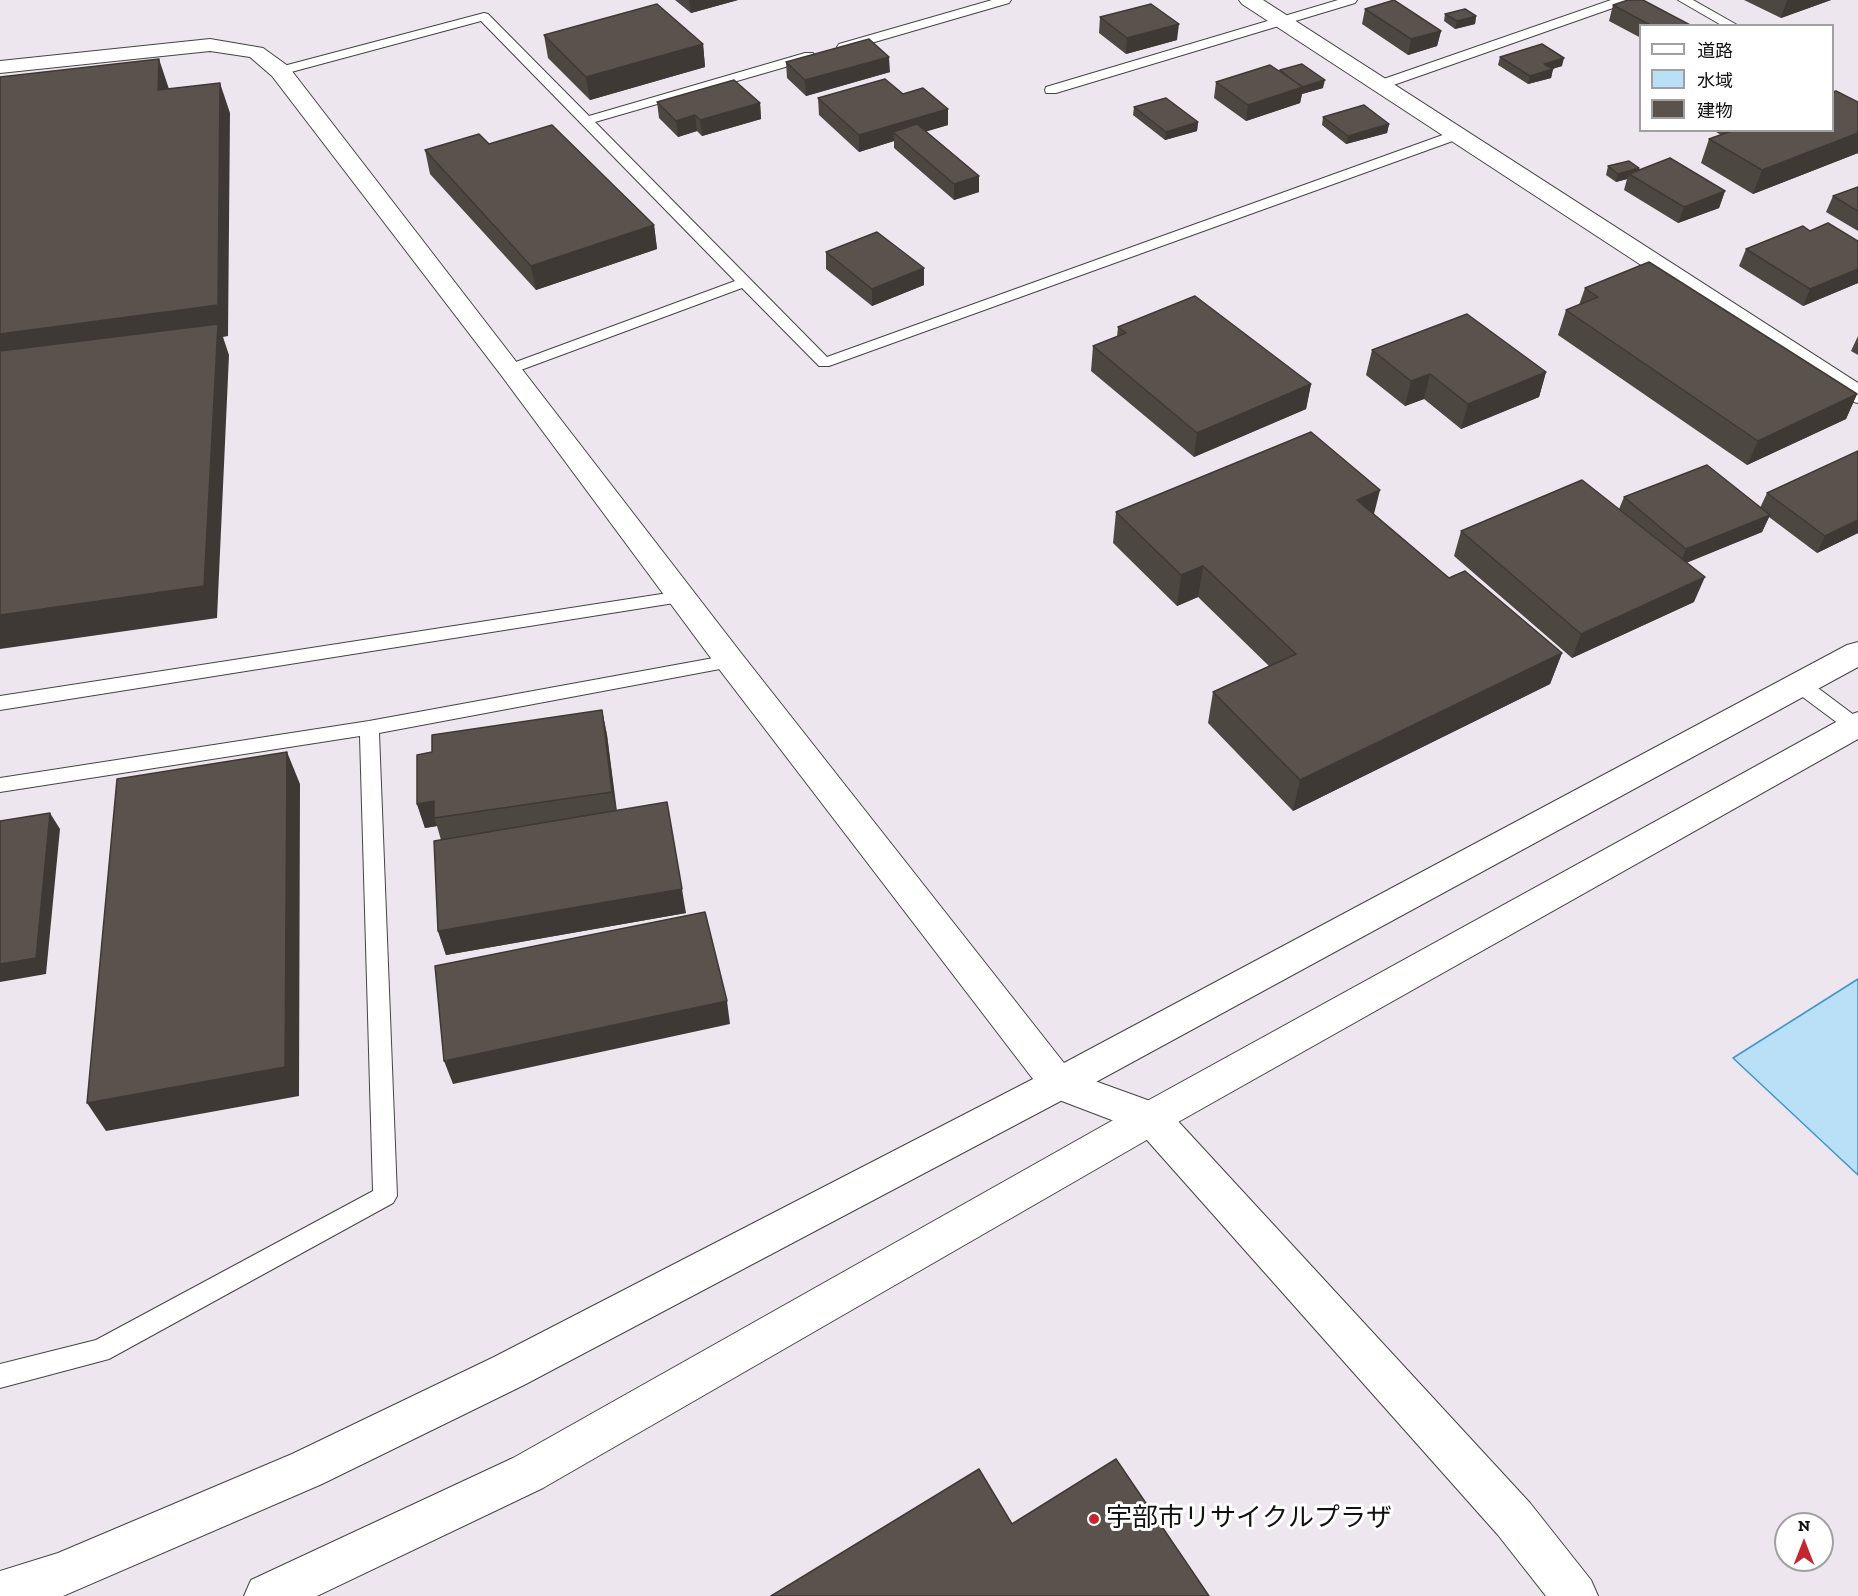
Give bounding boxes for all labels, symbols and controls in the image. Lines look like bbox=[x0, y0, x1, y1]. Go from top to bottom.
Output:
legend bbox=[1639, 24, 1834, 132]
text: 道路 bbox=[1697, 40, 1733, 62]
text: 水域 bbox=[1697, 70, 1733, 92]
text: 建物 bbox=[1697, 100, 1733, 122]
place label: 宇部市リサイクルプラザ bbox=[1106, 1503, 1392, 1535]
marker: 宇部市リサイクルプラザ bbox=[1087, 1512, 1101, 1526]
north arrow bbox=[1774, 1512, 1834, 1572]
text: N bbox=[1798, 1516, 1810, 1535]

